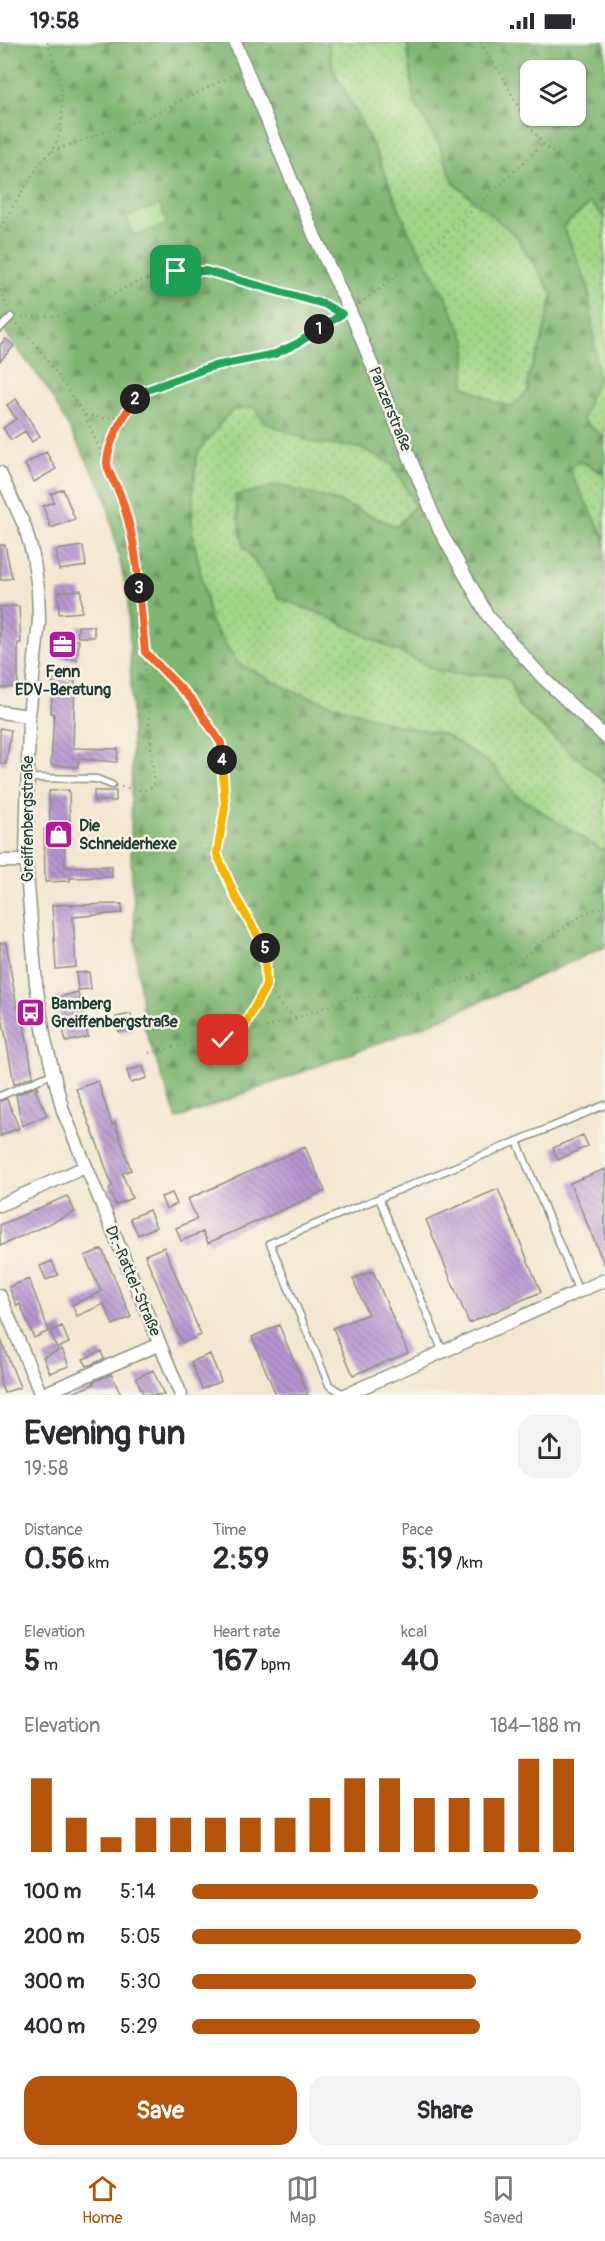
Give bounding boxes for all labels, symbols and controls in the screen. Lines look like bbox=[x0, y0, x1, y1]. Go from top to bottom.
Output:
text: 19:58 bbox=[30, 7, 79, 35]
map controls bbox=[520, 60, 586, 126]
button: layers bbox=[520, 60, 586, 126]
pin bbox=[150, 245, 201, 296]
icon: arrive bbox=[159, 254, 192, 287]
pin: 1 bbox=[304, 314, 334, 344]
text: 1 bbox=[316, 319, 322, 339]
street label: Panzerstraße bbox=[364, 364, 416, 454]
pin: 2 bbox=[120, 384, 150, 414]
text: 2 bbox=[131, 389, 139, 409]
pin: 3 bbox=[124, 573, 154, 603]
text: 3 bbox=[135, 578, 143, 598]
office icon: Fenn EDV-Beratung bbox=[47, 628, 79, 660]
place label: Fenn EDV-Beratung bbox=[15, 662, 111, 700]
pin: 4 bbox=[207, 745, 237, 775]
text: 4 bbox=[217, 750, 227, 770]
street label: Greiffenbergstraße bbox=[18, 756, 38, 882]
place label: Die Schneiderhexe bbox=[79, 816, 178, 854]
shop icon: Die Schneiderhexe bbox=[42, 819, 74, 851]
pin: 5 bbox=[250, 933, 280, 963]
text: 5 bbox=[261, 938, 269, 958]
place label: Bamberg Greiffenbergstraße bbox=[51, 994, 179, 1032]
bus stop icon: Bamberg Greiffenbergstraße bbox=[14, 997, 46, 1029]
pin bbox=[197, 1014, 248, 1065]
icon: check bbox=[206, 1023, 239, 1056]
street label: Dr.-Rattel-Straße bbox=[101, 1223, 165, 1339]
text: Evening run bbox=[24, 1413, 185, 1454]
button: share bbox=[518, 1415, 581, 1478]
text: 19:58 bbox=[24, 1456, 68, 1481]
text: Distance bbox=[24, 1520, 83, 1540]
text: Time bbox=[213, 1520, 246, 1540]
text: Pace bbox=[401, 1520, 433, 1540]
text: 0.56 bbox=[24, 1540, 85, 1577]
text: 2:59 bbox=[213, 1540, 269, 1577]
text: 5:19 bbox=[401, 1540, 453, 1577]
text: km bbox=[85, 1553, 109, 1573]
text: /km bbox=[453, 1553, 483, 1573]
text: Elevation bbox=[24, 1622, 85, 1642]
text: Heart rate bbox=[213, 1622, 280, 1642]
text: kcal bbox=[401, 1622, 427, 1642]
text: 5 bbox=[24, 1642, 40, 1679]
text: 167 bbox=[213, 1642, 257, 1679]
text: 40 bbox=[401, 1642, 439, 1679]
text: m bbox=[40, 1655, 58, 1675]
text: bpm bbox=[257, 1655, 291, 1675]
text: Elevation bbox=[24, 1713, 100, 1738]
text: 184–188 m bbox=[490, 1713, 581, 1738]
text: 100 m bbox=[24, 1879, 81, 1904]
text: 5:14 bbox=[120, 1879, 156, 1904]
text: 200 m bbox=[24, 1924, 85, 1949]
text: 5:05 bbox=[120, 1924, 161, 1949]
text: 300 m bbox=[24, 1969, 85, 1994]
text: 5:30 bbox=[120, 1969, 161, 1994]
text: 400 m bbox=[24, 2014, 85, 2039]
text: 5:29 bbox=[120, 2014, 158, 2039]
button: Save bbox=[24, 2076, 297, 2145]
button: Share bbox=[309, 2076, 581, 2145]
tab: Home bbox=[82, 2172, 122, 2228]
tab: Map bbox=[286, 2172, 319, 2228]
tab: Saved bbox=[483, 2172, 523, 2228]

